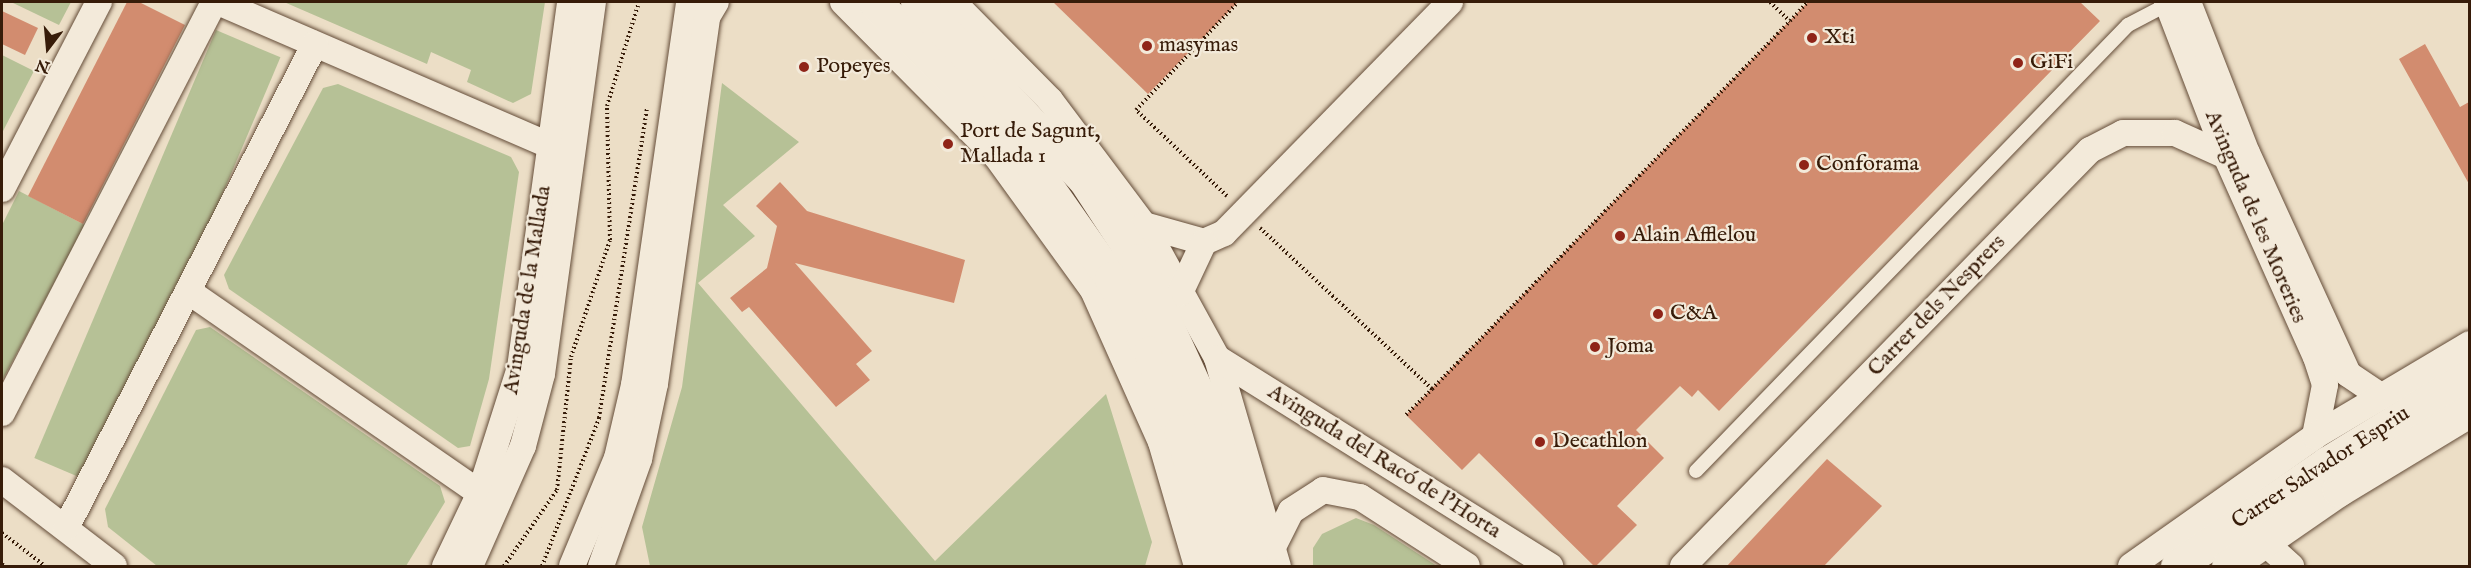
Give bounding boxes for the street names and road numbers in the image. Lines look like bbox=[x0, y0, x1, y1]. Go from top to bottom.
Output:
street label: Avinguda de les Moreries bbox=[2198, 107, 2312, 327]
street label: Avinguda de la Mallada bbox=[498, 184, 558, 396]
street label: Carrer dels Nesprers bbox=[1863, 230, 2011, 382]
street label: Avinguda del Racó de l'Horta bbox=[1262, 379, 1506, 545]
street label: Carrer Salvador Espriu bbox=[2227, 401, 2415, 535]

